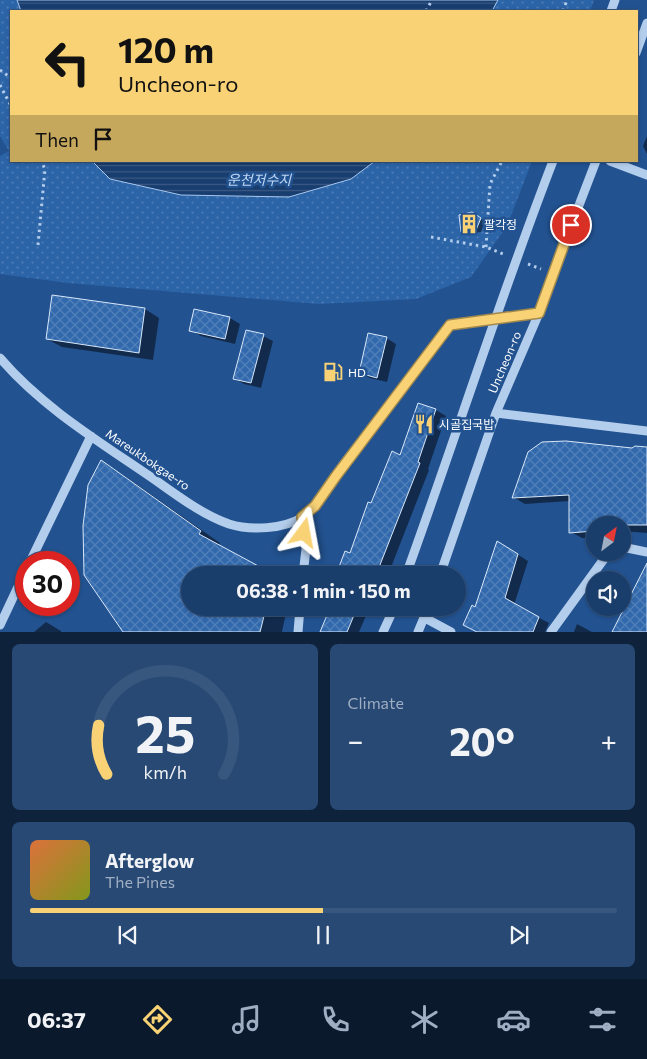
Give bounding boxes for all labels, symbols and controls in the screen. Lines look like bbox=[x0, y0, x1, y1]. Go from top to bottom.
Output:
text: 120 m bbox=[118, 27, 214, 70]
icon: left bbox=[35, 30, 100, 95]
text: Uncheon-ro bbox=[118, 70, 238, 97]
icon: arrive bbox=[89, 125, 117, 153]
text: Then bbox=[35, 128, 79, 151]
water label: 운천저수지 bbox=[227, 171, 292, 188]
pin bbox=[550, 204, 592, 246]
icon: arrive bbox=[557, 211, 585, 239]
building icon: 팔각정 bbox=[458, 213, 480, 235]
place label: 팔각정 bbox=[484, 217, 517, 231]
street label: Uncheon-ro bbox=[485, 329, 523, 395]
fuel station icon: HD bbox=[322, 361, 344, 383]
place label: HD bbox=[348, 365, 366, 379]
restaurant icon: 시골집국밥 bbox=[413, 413, 435, 435]
place label: 시골집국밥 bbox=[439, 417, 494, 431]
street label: Mareukbokgae-ro bbox=[103, 426, 193, 492]
position arrow bbox=[277, 506, 329, 558]
north arrow bbox=[586, 516, 631, 561]
map controls bbox=[586, 516, 631, 616]
speed limit sign: 30 bbox=[15, 551, 80, 616]
button: sound bbox=[586, 571, 631, 616]
text: 06:38 · 1 min · 150 m bbox=[236, 579, 411, 602]
text: Climate bbox=[348, 693, 404, 712]
text: 25 bbox=[135, 700, 195, 764]
text: 20° bbox=[449, 717, 515, 764]
text: − bbox=[348, 723, 363, 757]
text: + bbox=[601, 723, 617, 757]
text: km/h bbox=[143, 761, 186, 783]
text: Afterglow bbox=[105, 849, 194, 872]
text: The Pines bbox=[105, 872, 175, 891]
icon: previous bbox=[114, 921, 142, 949]
icon: pause bbox=[309, 921, 337, 949]
icon: next bbox=[505, 921, 533, 949]
icon: directions bbox=[140, 1002, 175, 1037]
icon: music bbox=[229, 1002, 264, 1037]
icon: phone bbox=[318, 1002, 353, 1037]
icon: climate bbox=[407, 1002, 442, 1037]
icon: car bbox=[496, 1002, 531, 1037]
icon: filters bbox=[585, 1002, 620, 1037]
text: 06:37 bbox=[27, 1006, 86, 1033]

